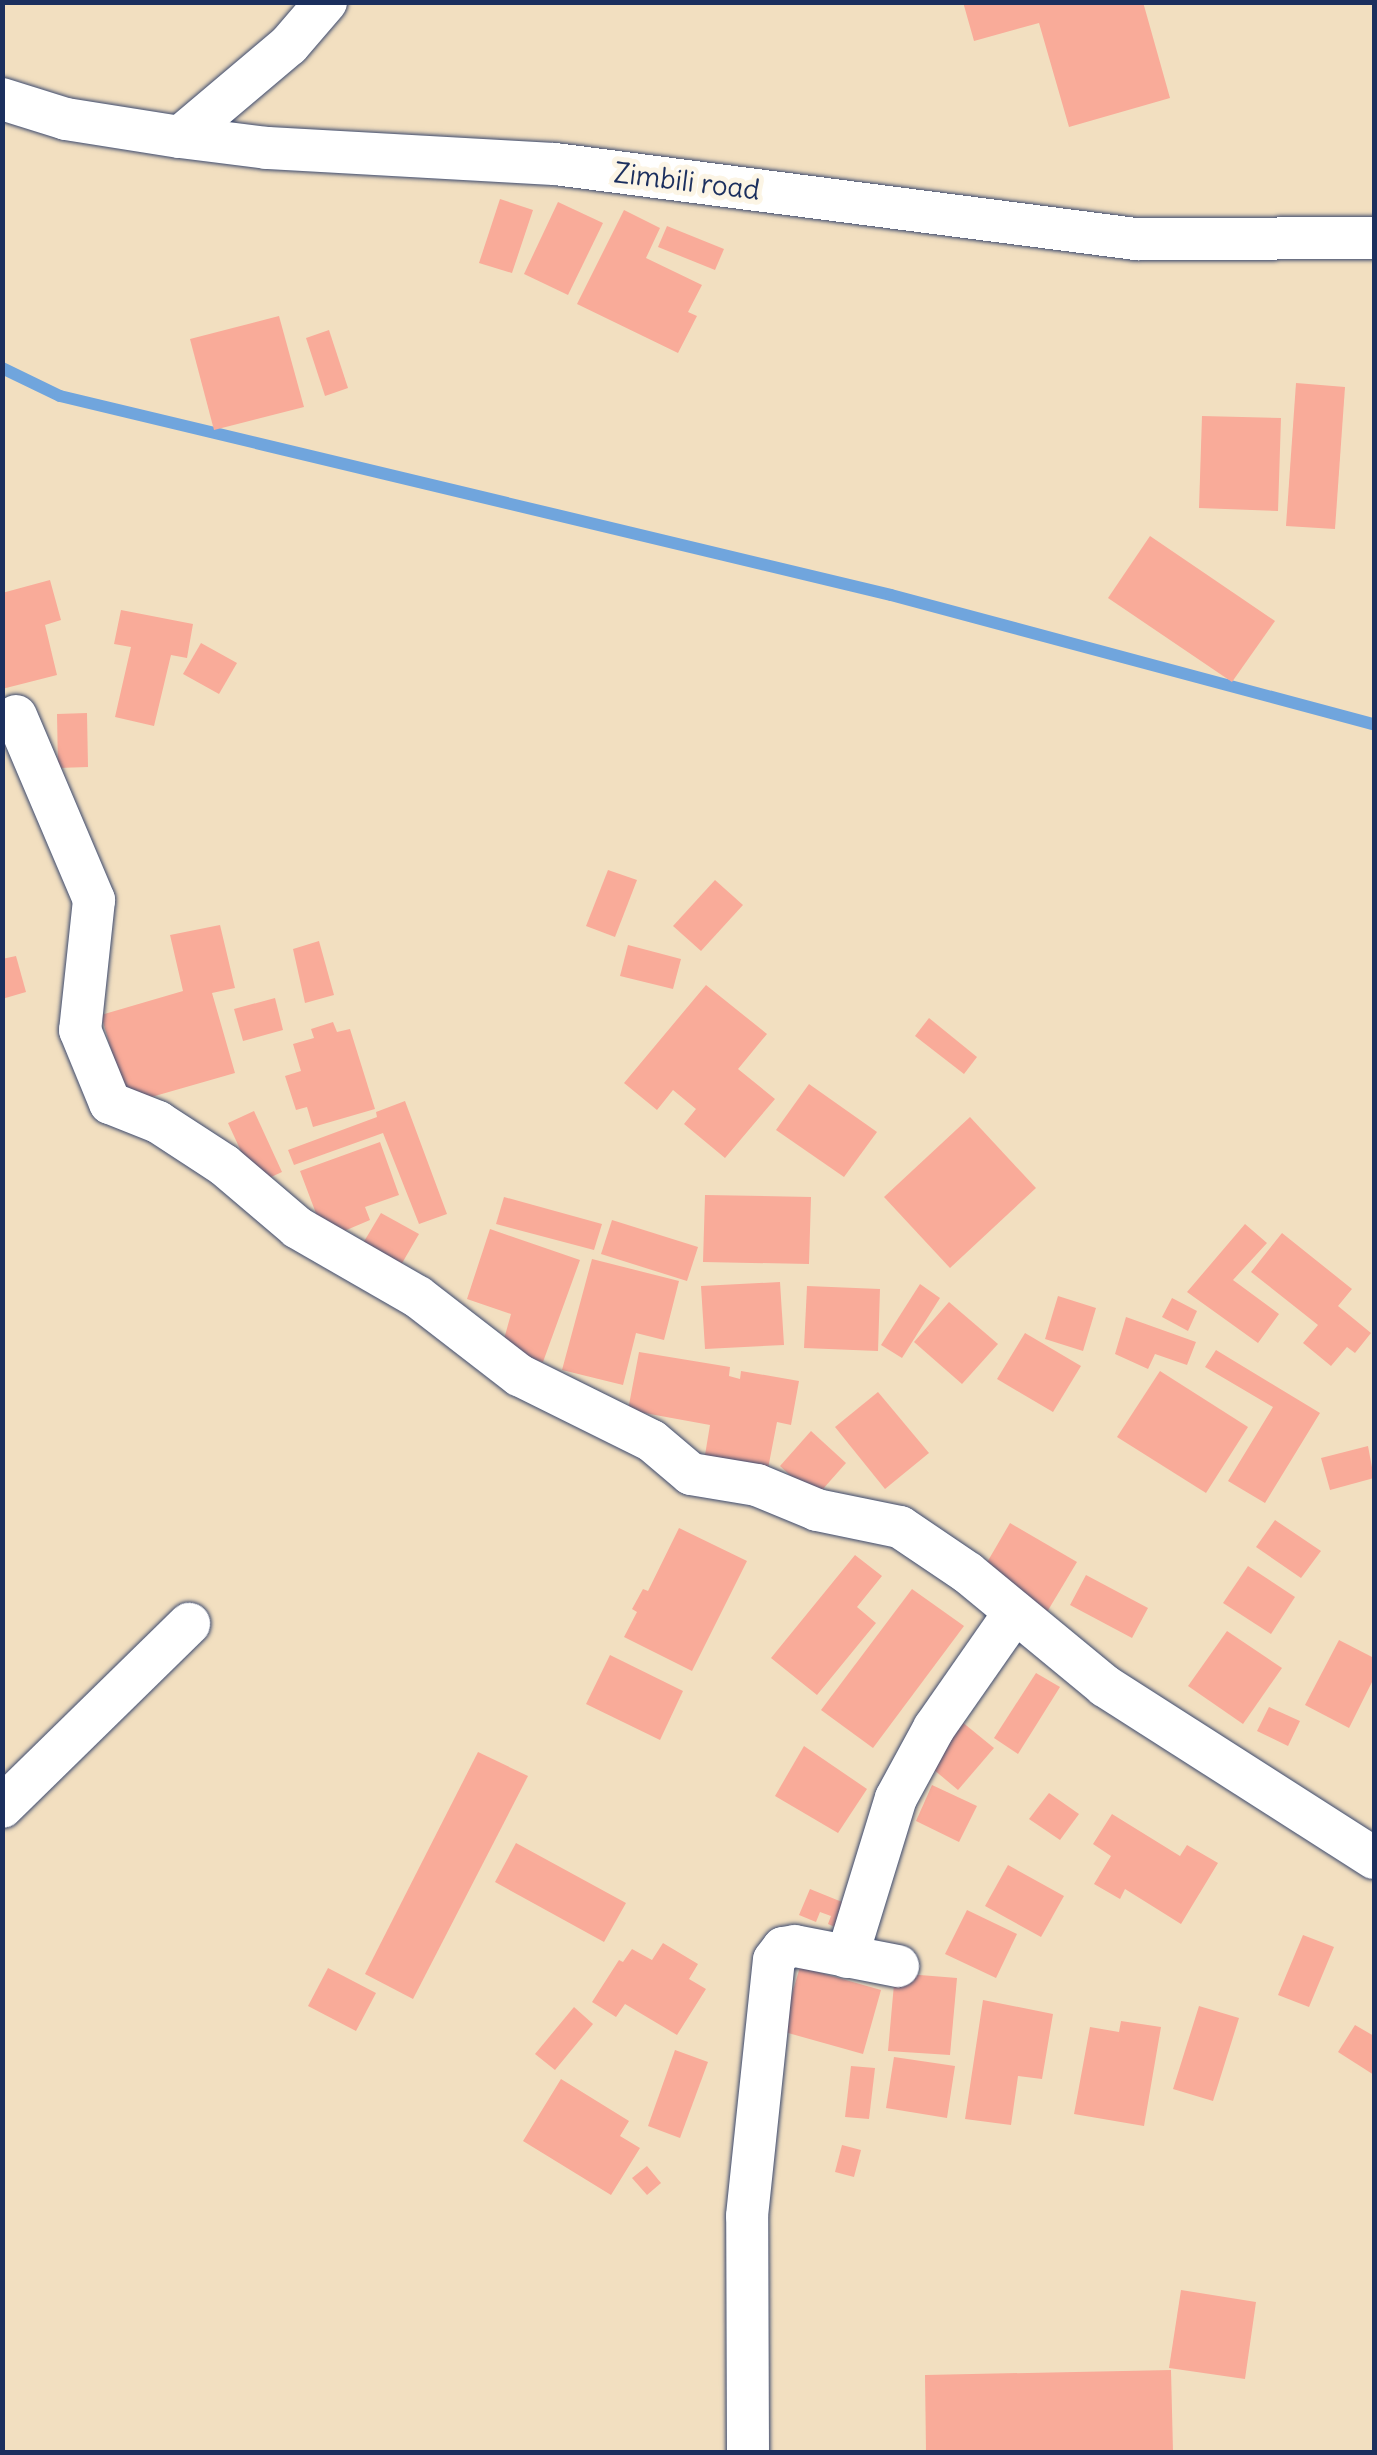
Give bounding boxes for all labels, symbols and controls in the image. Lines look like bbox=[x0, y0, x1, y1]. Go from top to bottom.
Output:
street label: Zimbili road bbox=[612, 155, 762, 207]

